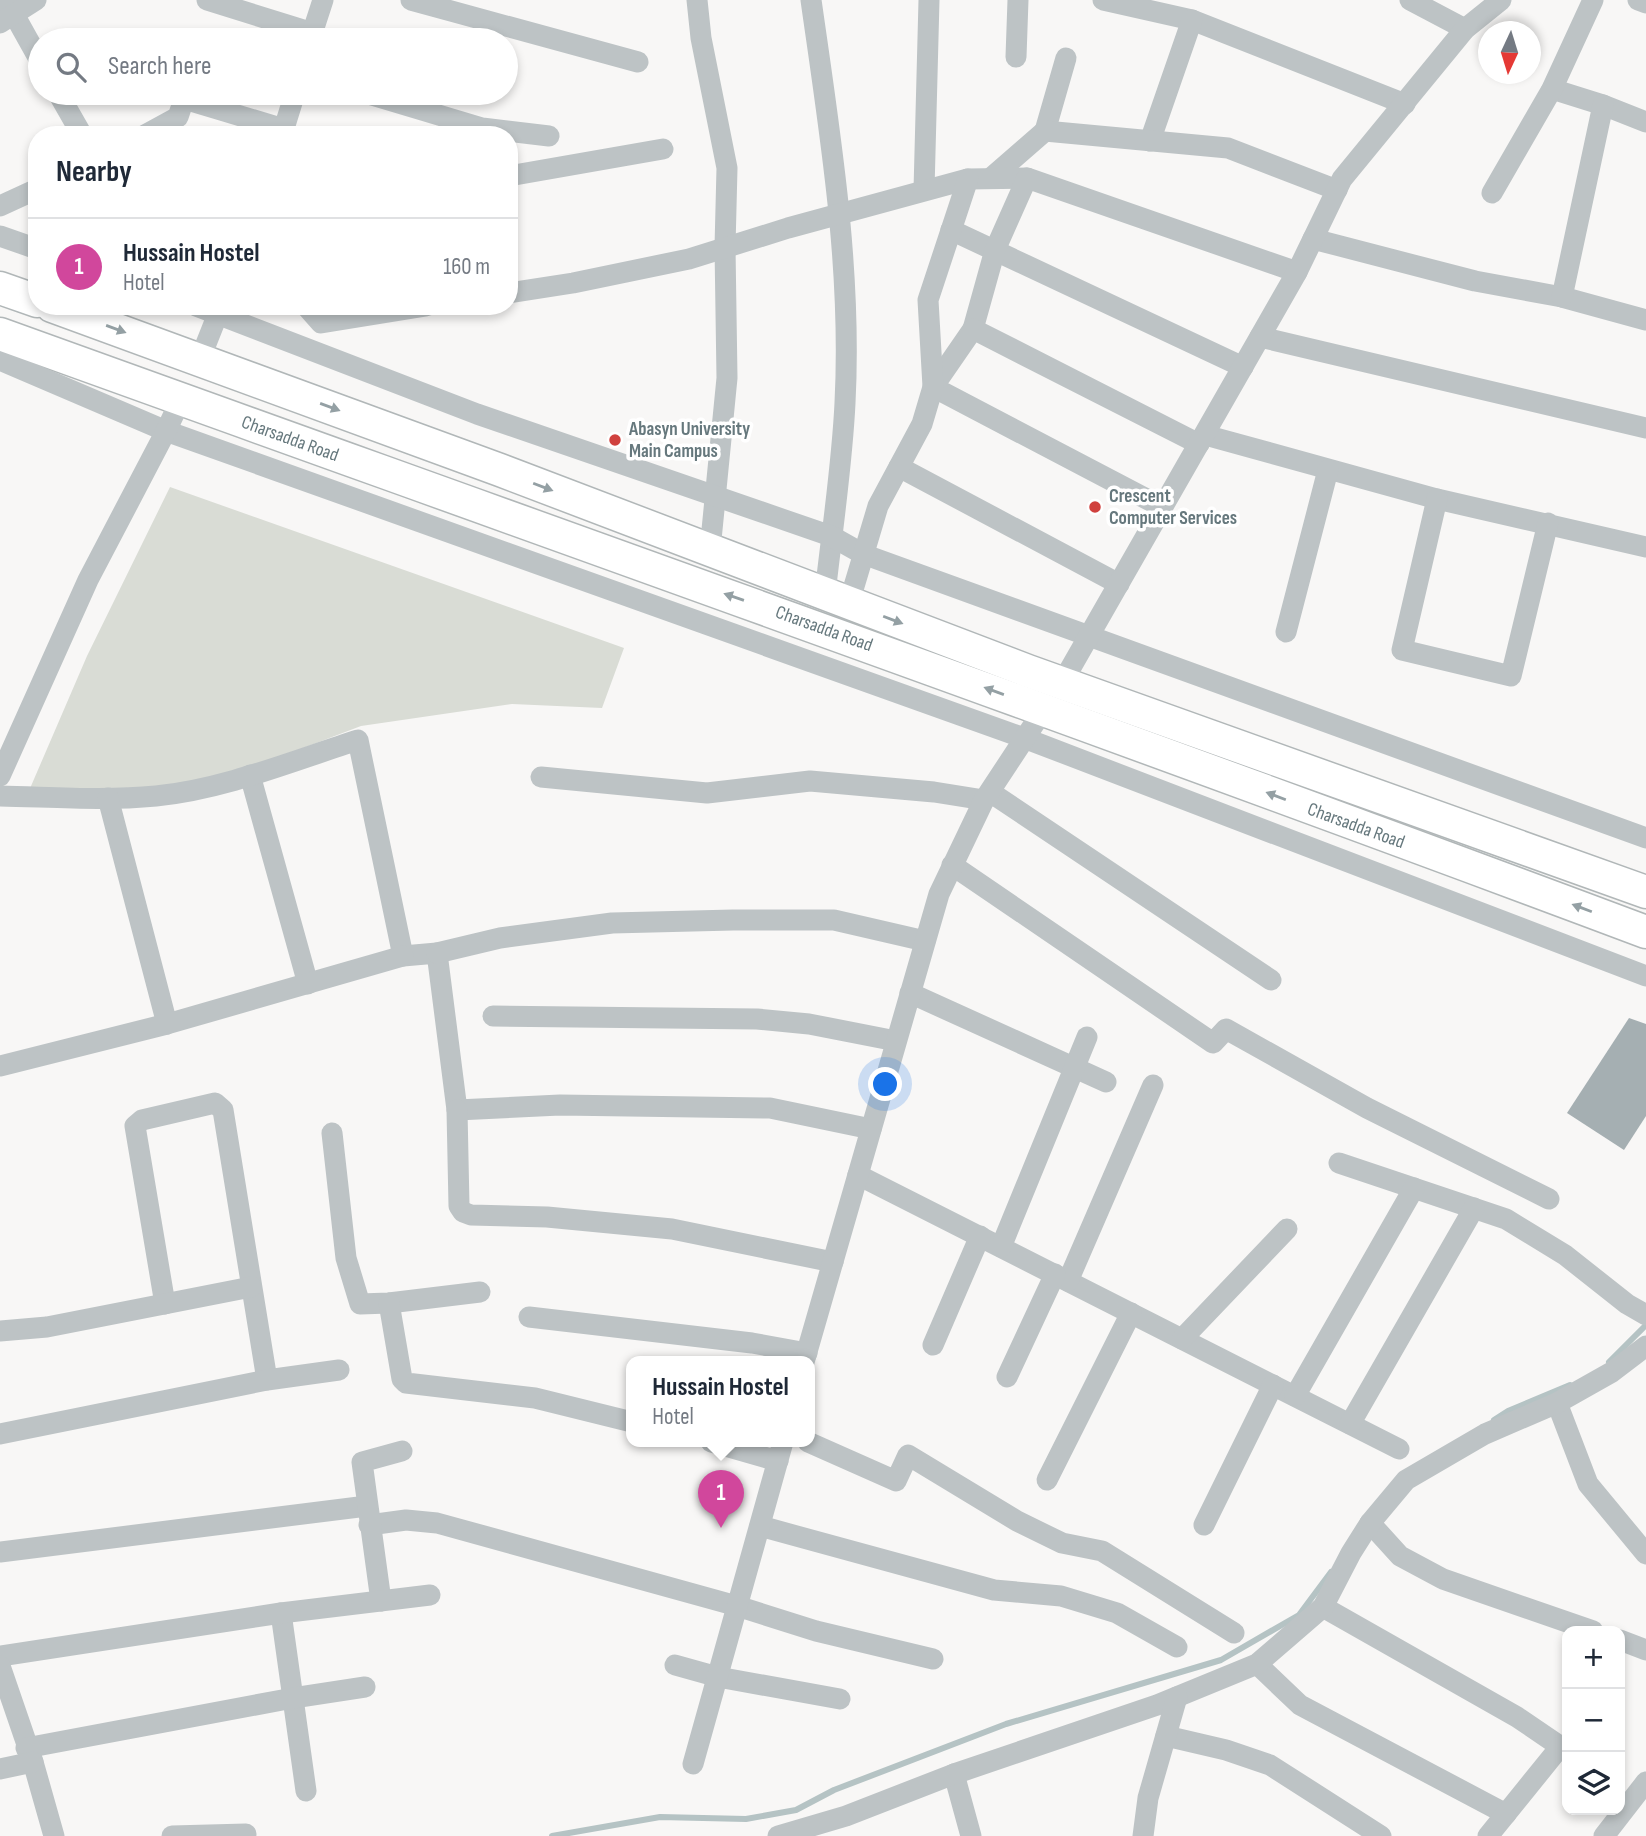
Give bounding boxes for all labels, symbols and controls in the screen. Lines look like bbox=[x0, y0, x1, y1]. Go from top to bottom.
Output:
north arrow bbox=[1478, 21, 1541, 84]
search box bbox=[28, 28, 518, 105]
icon: search bbox=[52, 48, 90, 86]
text: Search here bbox=[108, 51, 211, 82]
text: Nearby bbox=[56, 154, 132, 190]
text: Hussain Hostel bbox=[123, 238, 260, 269]
text: 1 bbox=[74, 253, 84, 281]
text: 160 m bbox=[443, 253, 490, 281]
text: Hotel bbox=[123, 269, 165, 297]
one-way arrow bbox=[106, 324, 127, 335]
one-way arrow bbox=[320, 402, 341, 413]
street label: Charsadda Road bbox=[238, 411, 342, 467]
place label: Abasyn University Main Campus bbox=[628, 418, 750, 463]
marker: Abasyn University Main Campus bbox=[607, 432, 623, 448]
one-way arrow bbox=[533, 481, 554, 492]
place label: Crescent Computer Services bbox=[1109, 485, 1237, 530]
marker: Crescent Computer Services bbox=[1087, 499, 1103, 515]
one-way arrow bbox=[724, 591, 745, 602]
street label: Charsadda Road bbox=[772, 601, 876, 657]
one-way arrow bbox=[883, 615, 904, 626]
one-way arrow bbox=[984, 685, 1005, 696]
one-way arrow bbox=[1266, 791, 1287, 802]
street label: Charsadda Road bbox=[1304, 798, 1408, 854]
one-way arrow bbox=[1572, 902, 1593, 913]
your location bbox=[868, 1067, 902, 1101]
popup bbox=[626, 1356, 815, 1447]
text: Hussain Hostel bbox=[652, 1372, 789, 1403]
text: Hotel bbox=[652, 1403, 694, 1431]
pin: 1 bbox=[698, 1470, 744, 1528]
map controls bbox=[1562, 1626, 1625, 1815]
button: + bbox=[1562, 1626, 1625, 1689]
button: − bbox=[1562, 1689, 1625, 1752]
button: layers bbox=[1562, 1752, 1625, 1815]

